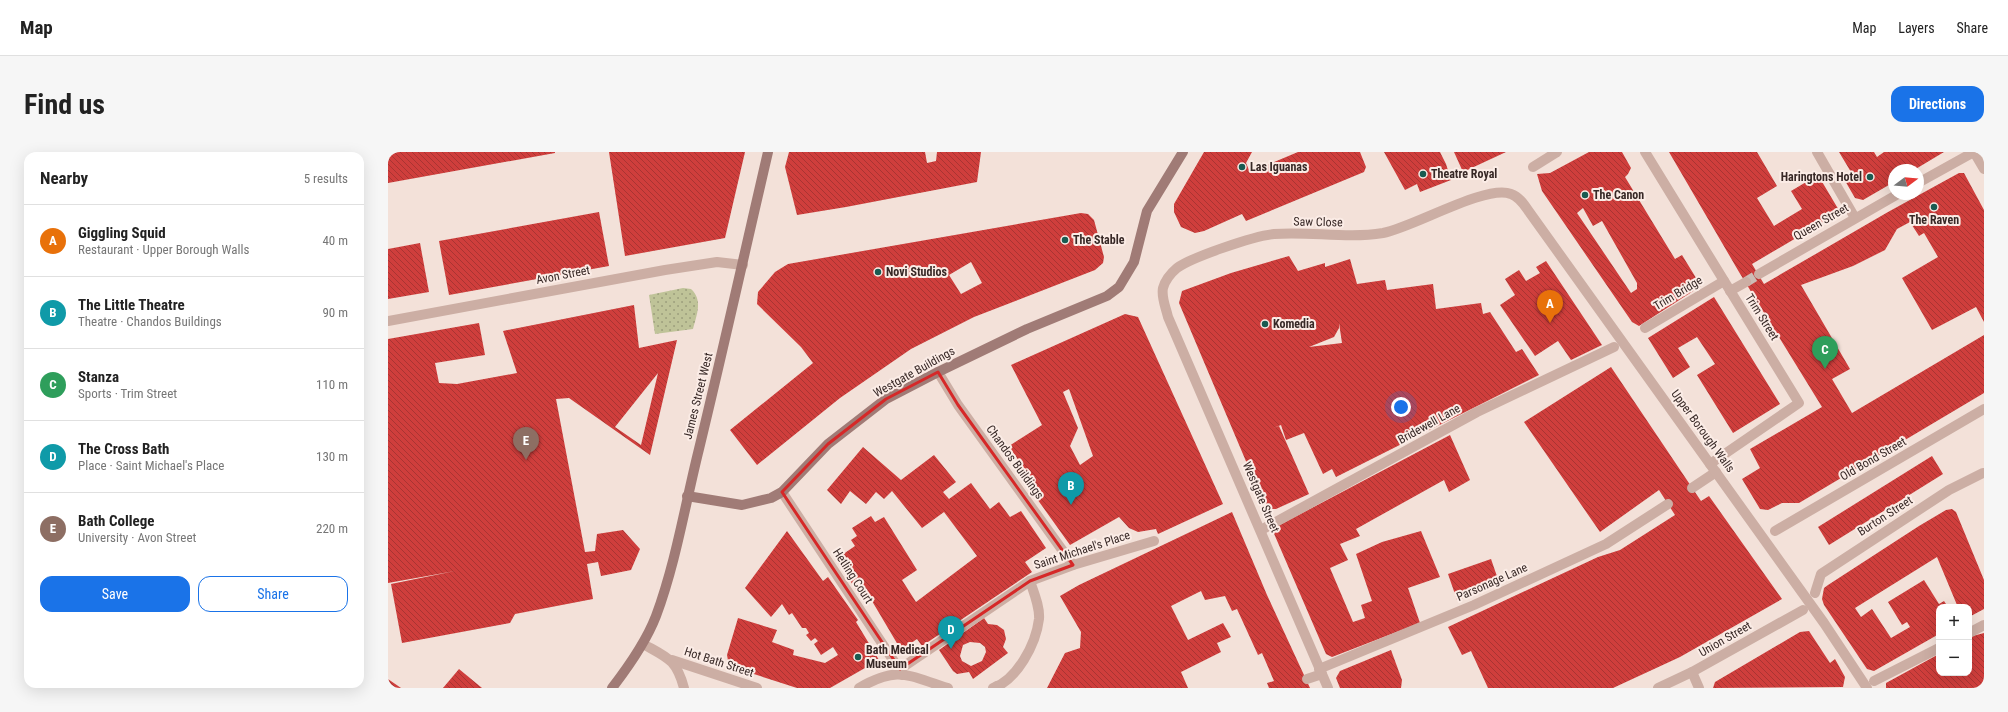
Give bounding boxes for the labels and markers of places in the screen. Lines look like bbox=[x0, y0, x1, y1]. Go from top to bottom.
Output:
place label: Las Iguanas bbox=[1250, 160, 1308, 174]
marker: Las Iguanas bbox=[1237, 162, 1247, 172]
place label: Theatre Royal bbox=[1431, 167, 1497, 181]
marker: Theatre Royal bbox=[1418, 169, 1428, 179]
place label: Haringtons Hotel bbox=[1781, 170, 1862, 184]
marker: Haringtons Hotel bbox=[1865, 172, 1875, 182]
place label: The Canon bbox=[1593, 188, 1644, 202]
marker: The Canon bbox=[1580, 190, 1590, 200]
marker: The Raven bbox=[1929, 202, 1939, 212]
place label: The Raven bbox=[1909, 213, 1959, 227]
place label: The Stable bbox=[1073, 233, 1125, 247]
marker: The Stable bbox=[1060, 235, 1070, 245]
place label: Novi Studios bbox=[886, 265, 947, 279]
marker: Novi Studios bbox=[873, 267, 883, 277]
pin: A bbox=[1537, 290, 1563, 323]
place label: Komedia bbox=[1273, 317, 1315, 331]
marker: Komedia bbox=[1260, 319, 1270, 329]
pin: C bbox=[1812, 336, 1838, 369]
pin: E bbox=[513, 427, 539, 460]
pin: B bbox=[1058, 472, 1084, 505]
pin: D bbox=[938, 616, 964, 649]
place label: Bath Medical Museum bbox=[866, 643, 929, 671]
marker: Bath Medical Museum bbox=[853, 652, 863, 662]

